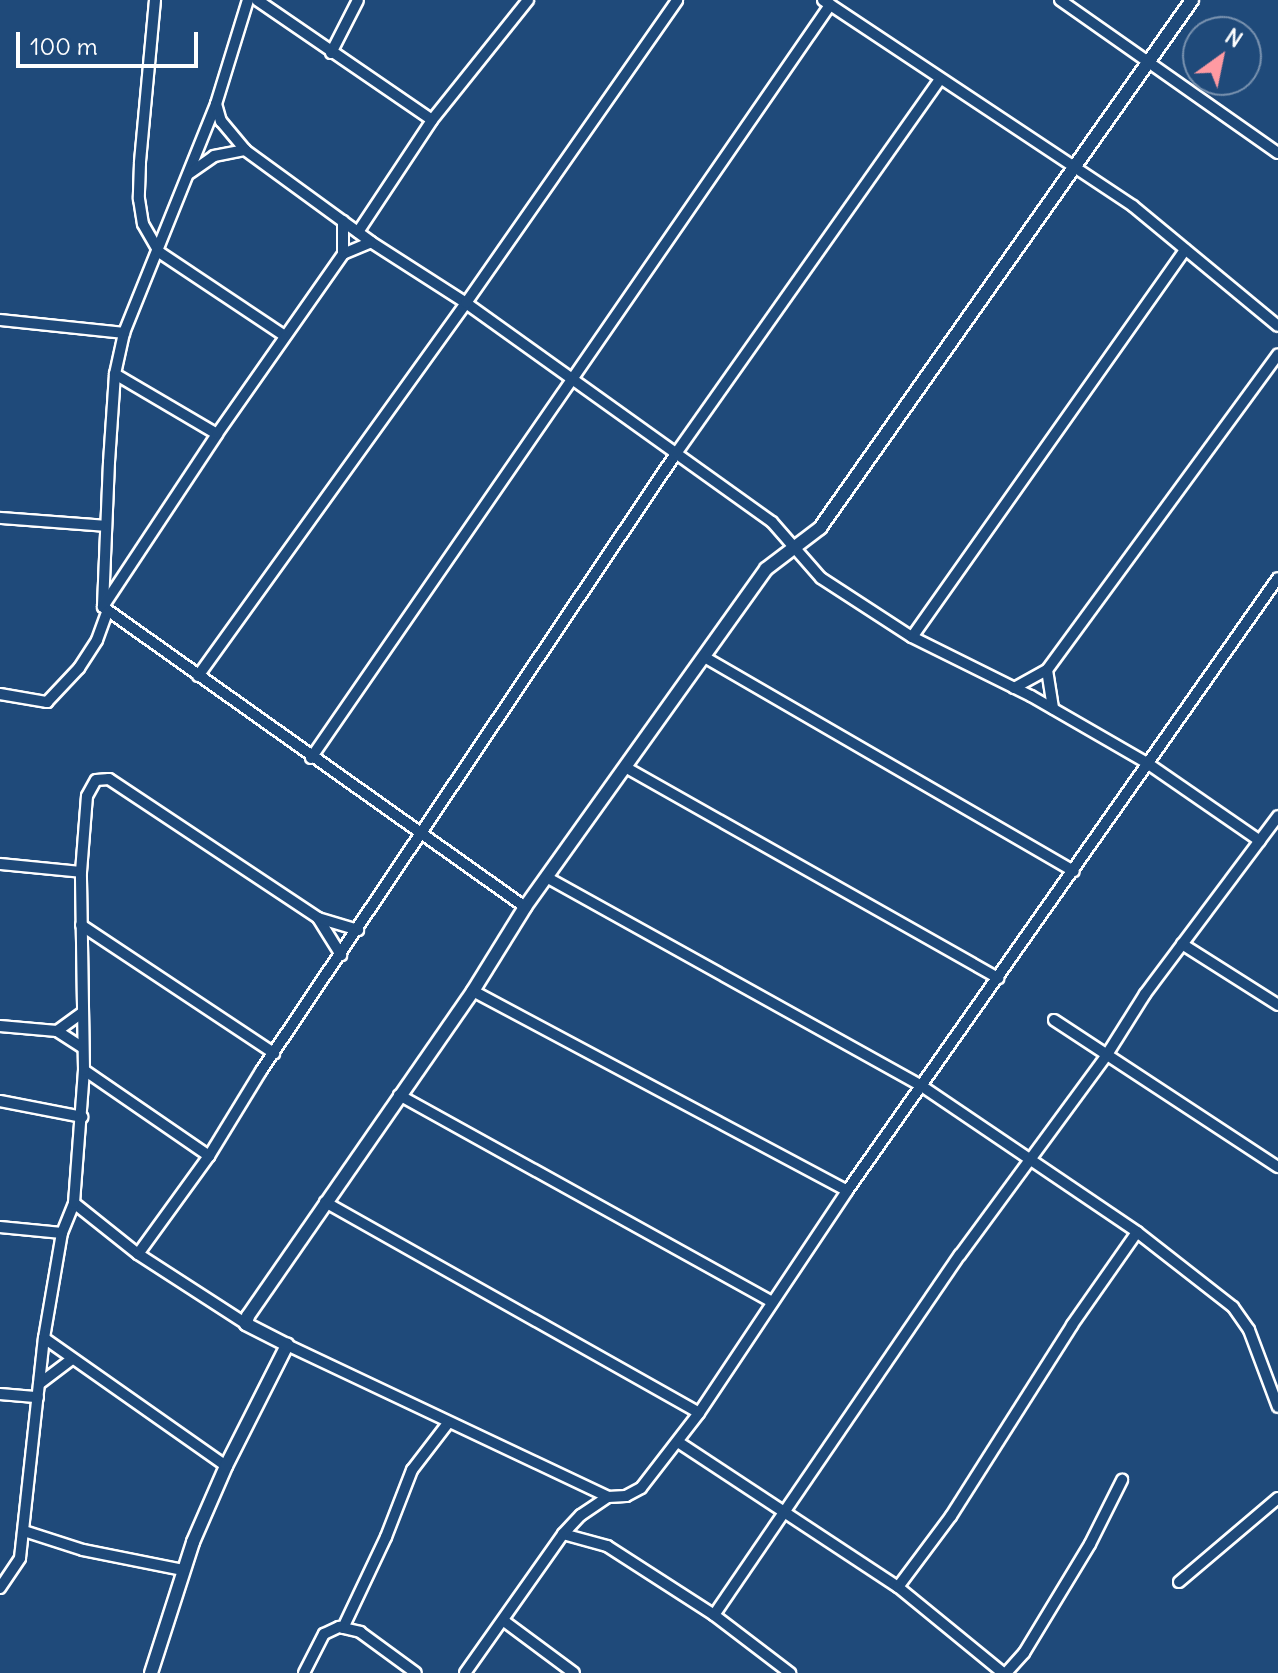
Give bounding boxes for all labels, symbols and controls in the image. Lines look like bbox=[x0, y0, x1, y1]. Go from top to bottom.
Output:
scale bar bbox=[20, 16, 202, 66]
north arrow bbox=[1182, 16, 1262, 96]
text: N bbox=[1220, 22, 1248, 53]
text: 100 m bbox=[30, 31, 98, 61]

